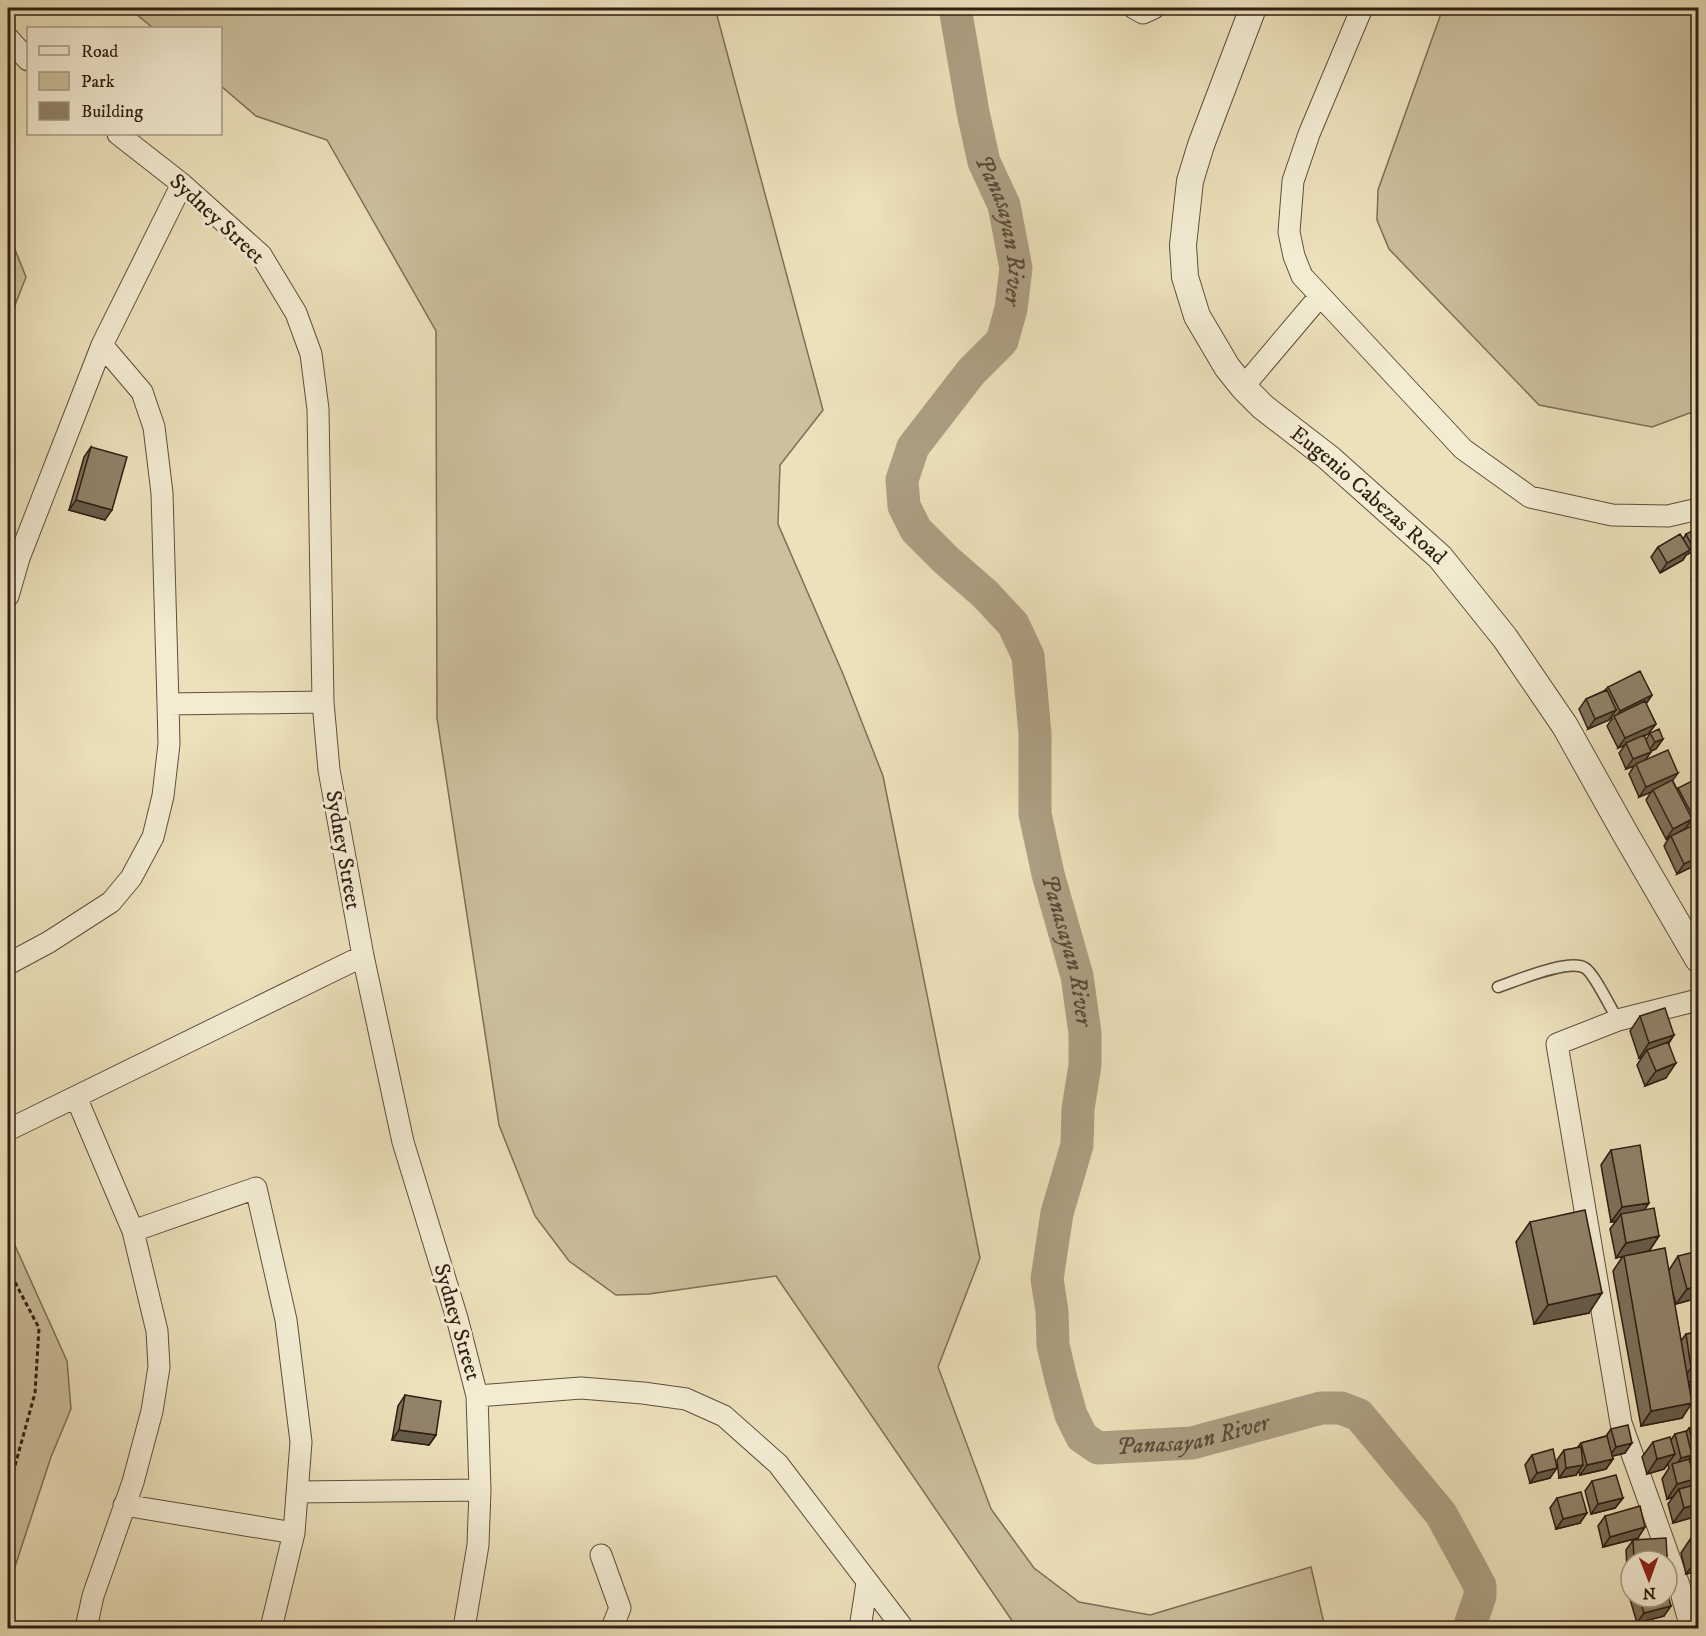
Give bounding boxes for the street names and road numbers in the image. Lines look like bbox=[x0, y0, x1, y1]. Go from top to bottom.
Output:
street label: Sydney Street bbox=[164, 168, 270, 270]
street label: Eugenio Cabezas Road bbox=[1285, 420, 1452, 570]
street label: Sydney Street bbox=[319, 788, 367, 912]
street label: Sydney Street bbox=[427, 1260, 487, 1384]

